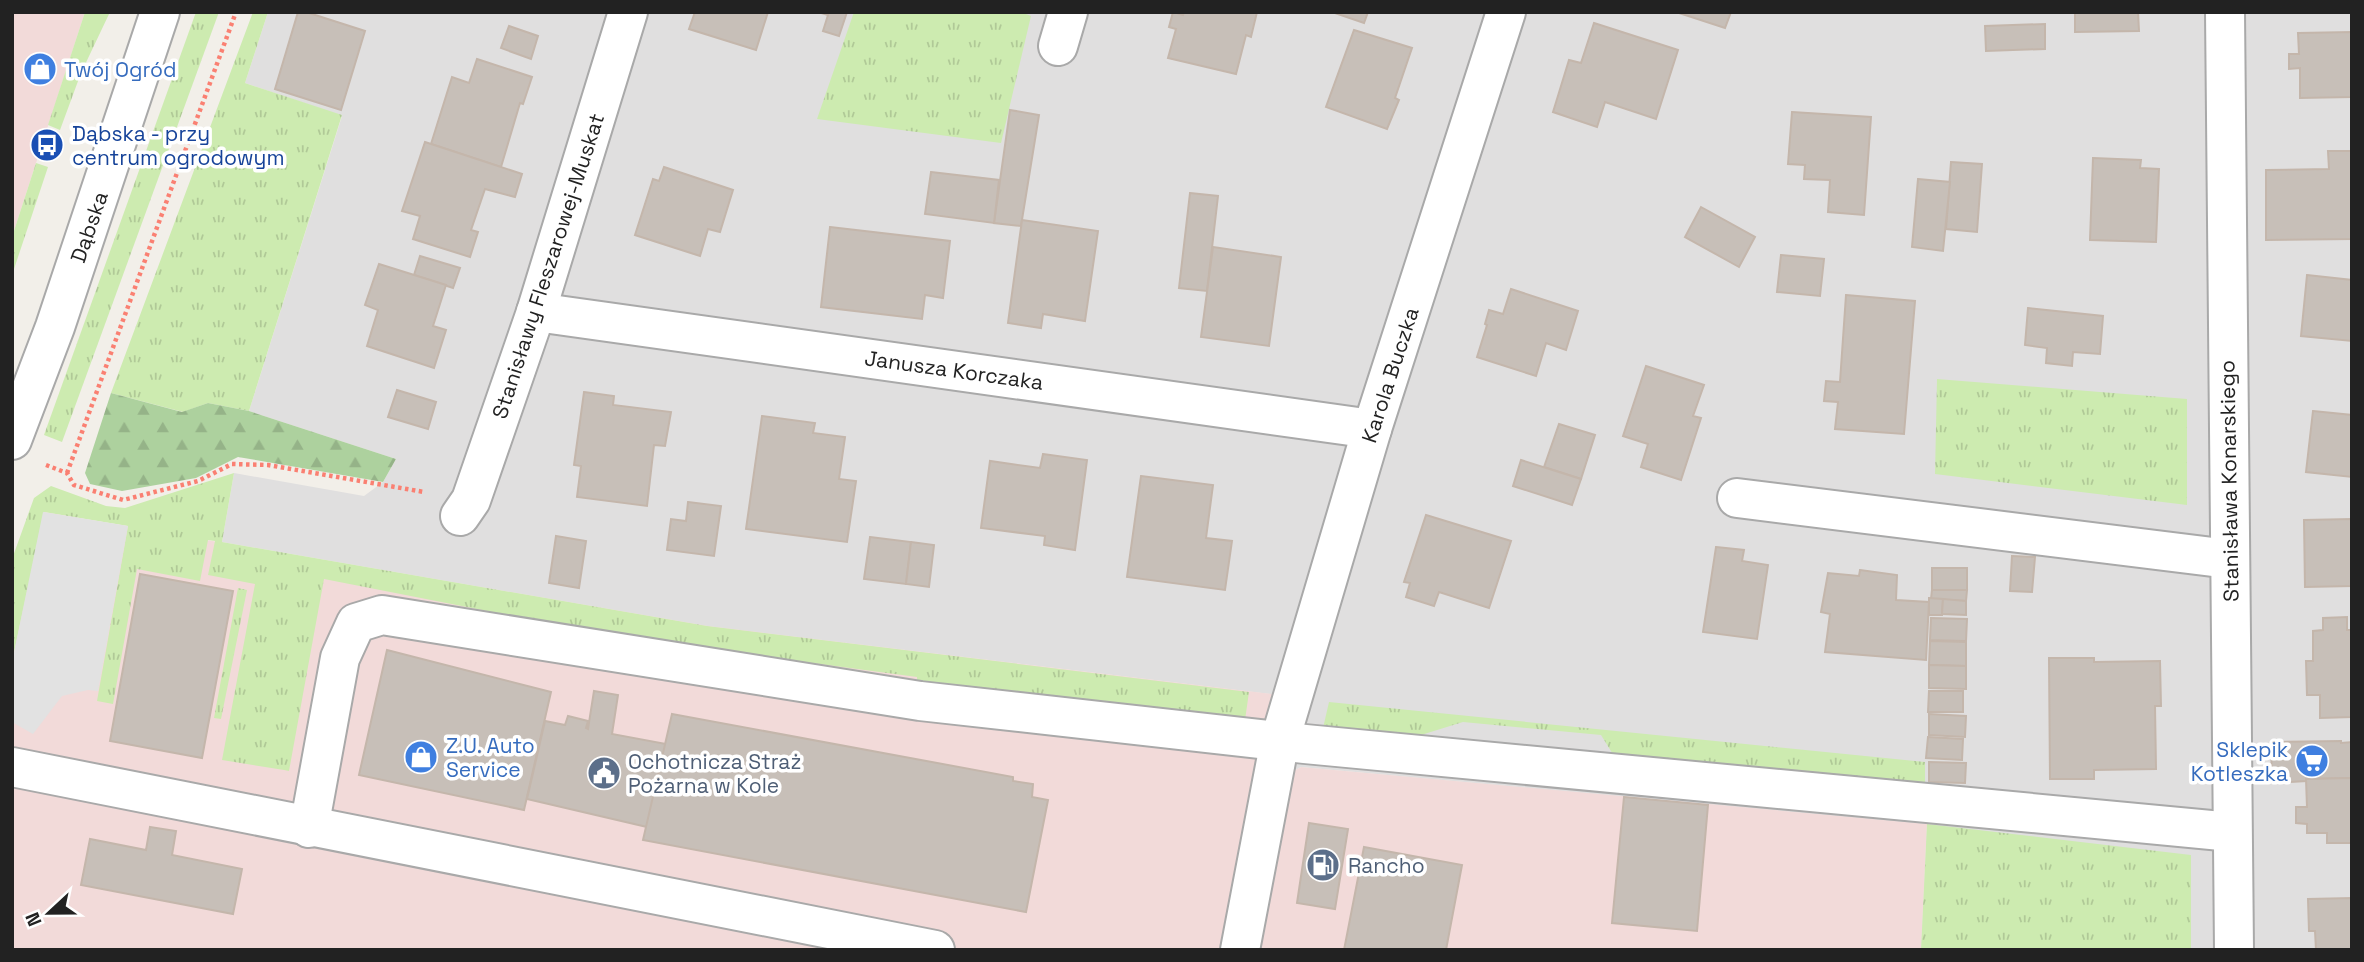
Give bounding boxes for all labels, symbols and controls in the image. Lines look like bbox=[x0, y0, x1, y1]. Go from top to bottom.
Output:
shop icon: Twój Ogród bbox=[21, 50, 59, 88]
place label: Twój Ogród bbox=[64, 56, 177, 83]
street label: Stanisławy Fleszarowej-Muskat bbox=[486, 110, 610, 422]
place label: Dąbska - przy centrum ogrodowym bbox=[72, 120, 284, 171]
bus stop icon: Dąbska - przy centrum ogrodowym bbox=[28, 126, 66, 164]
street label: Dąbska bbox=[64, 188, 114, 266]
street label: Karola Buczka bbox=[1355, 304, 1425, 446]
street label: Janusza Korczaka bbox=[863, 344, 1045, 396]
street label: Stanisława Konarskiego bbox=[2213, 360, 2245, 602]
place label: Z.U. Auto Service bbox=[446, 732, 535, 783]
place label: Sklepik Kotleszka bbox=[2191, 736, 2288, 787]
shop icon: Z.U. Auto Service bbox=[402, 738, 440, 776]
supermarket icon: Sklepik Kotleszka bbox=[2293, 742, 2331, 780]
place label: Ochotnicza Straż Pożarna w Kole bbox=[628, 748, 801, 799]
public building icon: Ochotnicza Straż Pożarna w Kole bbox=[585, 754, 623, 792]
fuel station icon: Rancho bbox=[1304, 846, 1342, 884]
place label: Rancho bbox=[1348, 852, 1425, 879]
north arrow bbox=[14, 878, 84, 948]
text: N bbox=[20, 909, 48, 930]

